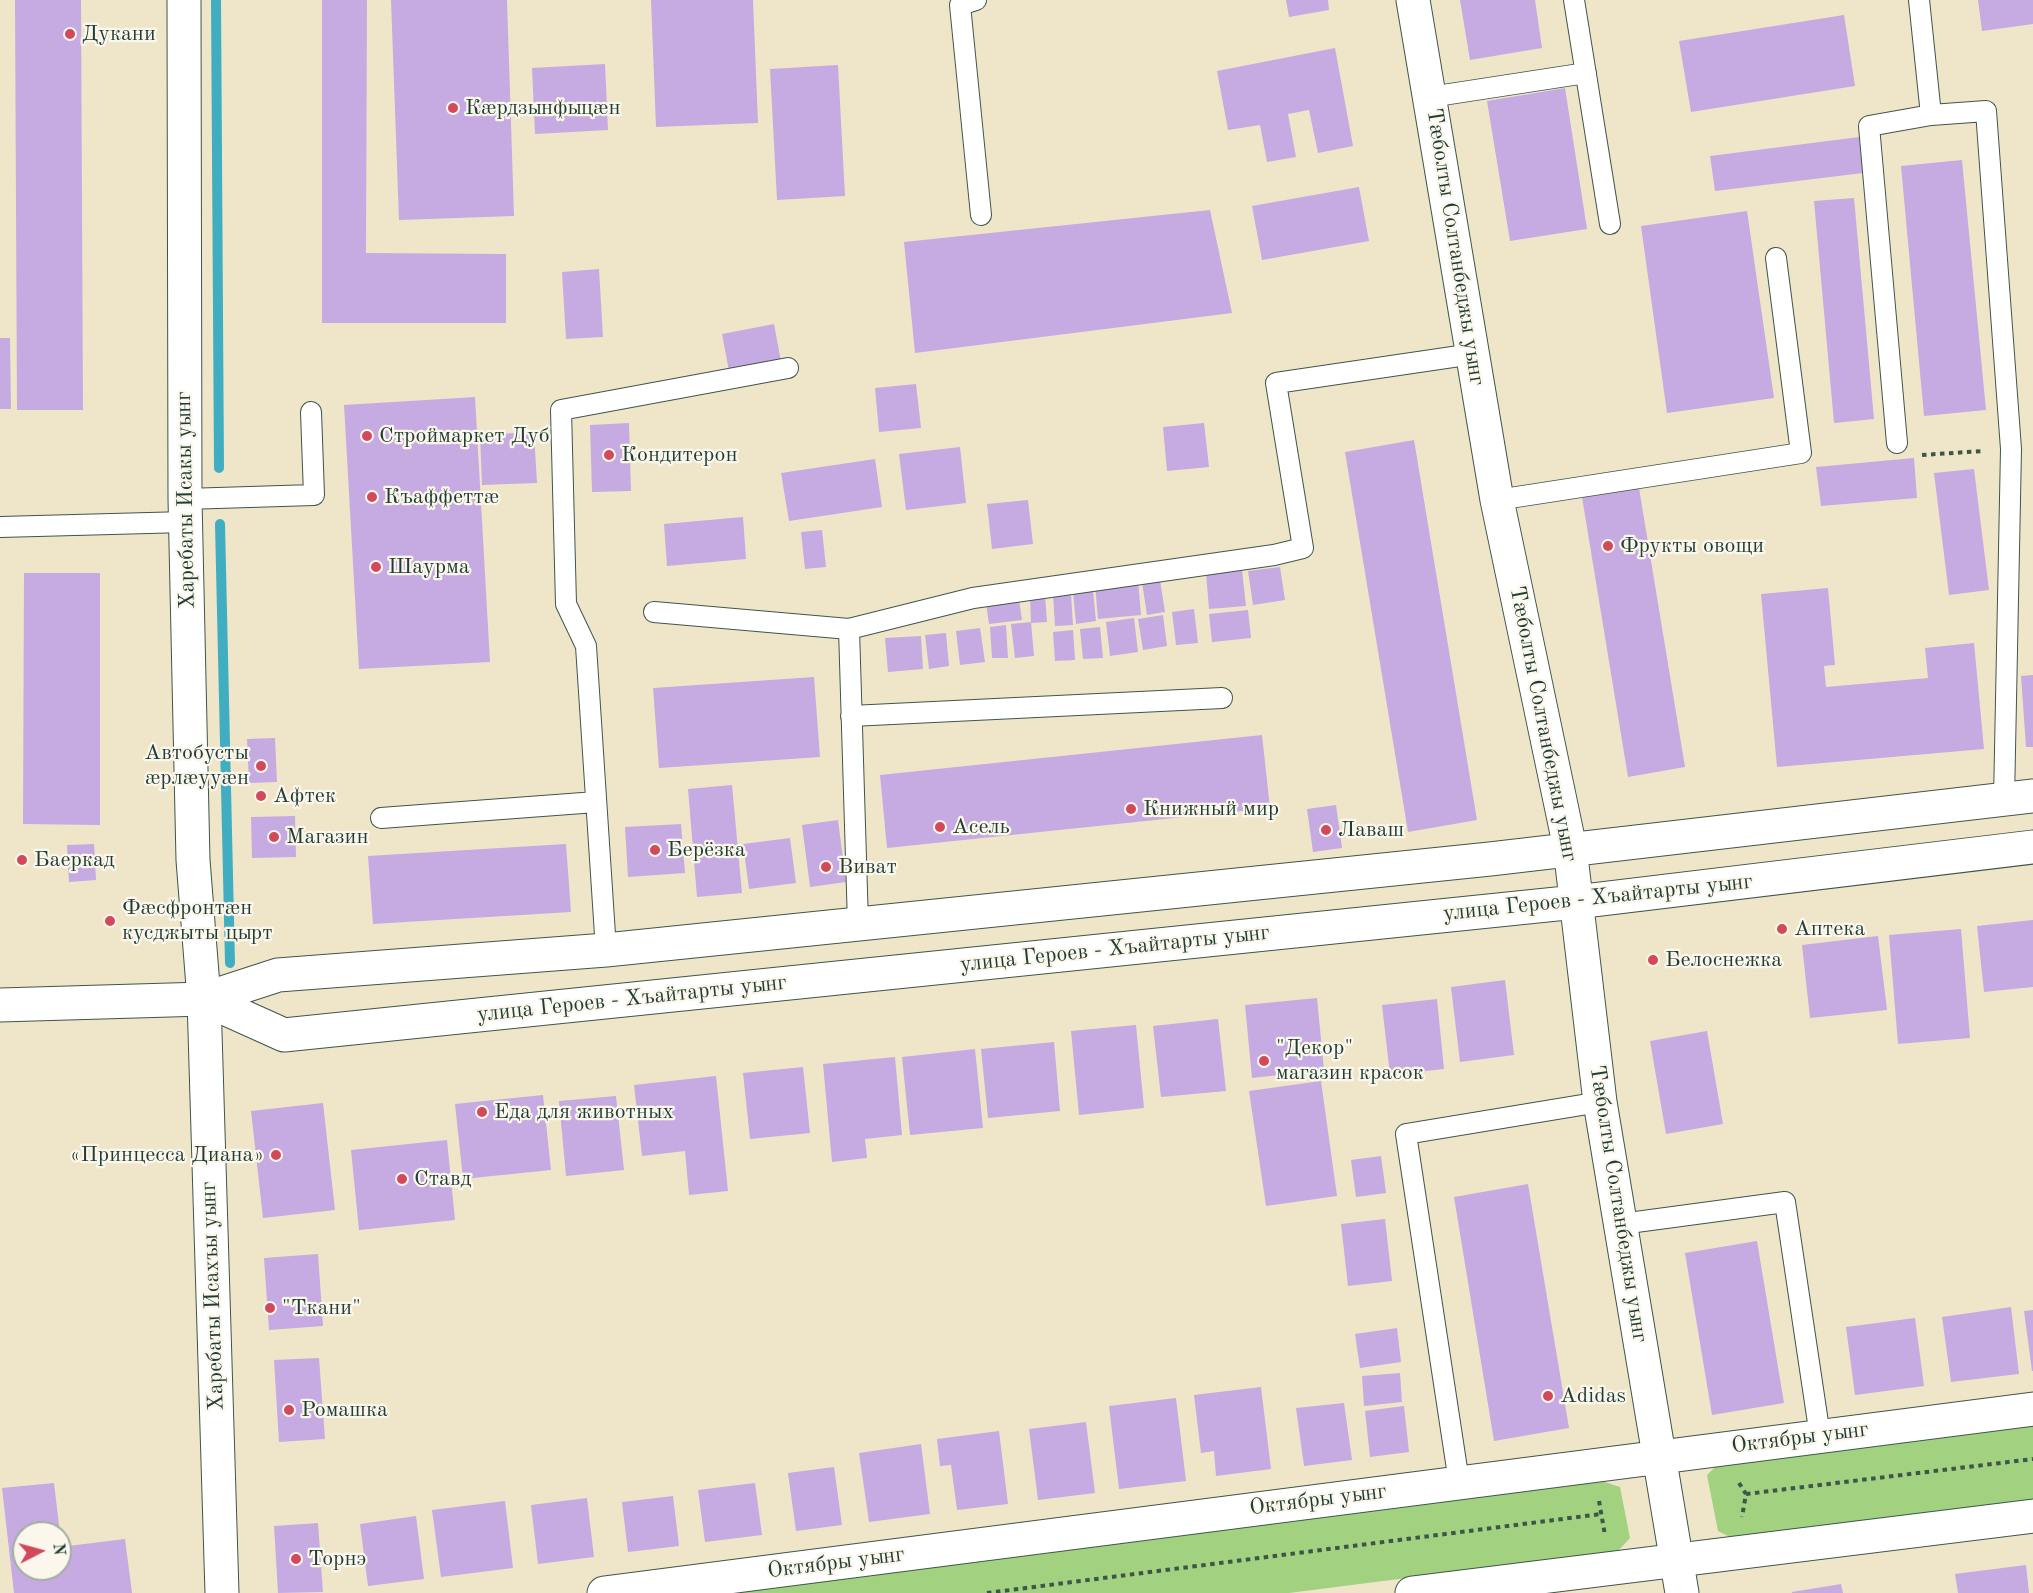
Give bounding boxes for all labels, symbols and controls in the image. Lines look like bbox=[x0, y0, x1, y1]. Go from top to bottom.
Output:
place label: Дукани bbox=[82, 21, 156, 47]
marker: Дукани bbox=[63, 27, 77, 41]
place label: Кæрдзынфыцæн bbox=[465, 95, 620, 121]
marker: Кæрдзынфыцæн bbox=[446, 101, 460, 115]
street label: Тæболты Солтанбеджы уынг bbox=[1420, 107, 1490, 387]
street label: Харебаты Исакы уынг bbox=[171, 391, 201, 609]
place label: Строймаркет Дуб bbox=[379, 423, 550, 449]
marker: Строймаркет Дуб bbox=[360, 429, 374, 443]
place label: Кондитерон bbox=[621, 442, 737, 468]
marker: Кондитерон bbox=[602, 448, 616, 462]
place label: Къаффеттæ bbox=[384, 484, 499, 510]
marker: Къаффеттæ bbox=[365, 490, 379, 504]
place label: Фрукты овощи bbox=[1620, 533, 1764, 559]
marker: Фрукты овощи bbox=[1601, 539, 1615, 553]
place label: Шаурма bbox=[388, 554, 470, 580]
marker: Шаурма bbox=[369, 560, 383, 574]
street label: Тæболты Солтанбеджы уынг bbox=[1503, 584, 1583, 864]
place label: Автобусты æрлæууæн bbox=[144, 740, 249, 792]
marker: Автобусты æрлæууæн bbox=[254, 759, 268, 773]
place label: Афтек bbox=[273, 783, 336, 809]
marker: Афтек bbox=[254, 789, 268, 803]
place label: Книжный мир bbox=[1143, 796, 1279, 822]
marker: Книжный мир bbox=[1124, 802, 1138, 816]
place label: Асель bbox=[952, 814, 1010, 840]
place label: Лаваш bbox=[1338, 817, 1404, 843]
marker: Асель bbox=[933, 820, 947, 834]
marker: Лаваш bbox=[1319, 823, 1333, 837]
place label: Магазин bbox=[286, 824, 368, 850]
marker: Магазин bbox=[267, 830, 281, 844]
place label: Берёзка bbox=[667, 837, 746, 863]
marker: Берёзка bbox=[648, 843, 662, 857]
place label: Баеркад bbox=[34, 847, 115, 873]
marker: Баеркад bbox=[15, 853, 29, 867]
place label: Виват bbox=[838, 854, 897, 880]
marker: Виват bbox=[819, 860, 833, 874]
street label: улица Героев - Хъайтарты уынг bbox=[1442, 869, 1754, 927]
place label: Фæсфронтæн кусджыты цырт bbox=[122, 895, 273, 946]
marker: Фæсфронтæн кусджыты цырт bbox=[103, 914, 117, 928]
place label: Аптека bbox=[1794, 916, 1865, 942]
street label: улица Героев - Хъайтарты уынг bbox=[959, 920, 1271, 978]
marker: Аптека bbox=[1775, 922, 1789, 936]
place label: Белоснежка bbox=[1665, 947, 1782, 973]
marker: Белоснежка bbox=[1646, 953, 1660, 967]
street label: улица Героев - Хъайтарты уынг bbox=[476, 970, 788, 1028]
place label: "Декор" магазин красок bbox=[1276, 1035, 1424, 1086]
marker: "Декор" магазин красок bbox=[1257, 1054, 1271, 1068]
street label: Тæболты Солтанбеджы уынг bbox=[1583, 1064, 1653, 1344]
place label: Еда для животных bbox=[494, 1099, 674, 1125]
marker: Еда для животных bbox=[475, 1105, 489, 1119]
place label: «Принцесса Диана» bbox=[70, 1142, 264, 1168]
marker: «Принцесса Диана» bbox=[269, 1148, 283, 1162]
place label: Ставд bbox=[414, 1166, 471, 1192]
marker: Ставд bbox=[395, 1172, 409, 1186]
street label: Харебаты Исахъы уынг bbox=[196, 1181, 230, 1411]
place label: "Ткани" bbox=[282, 1295, 361, 1321]
marker: "Ткани" bbox=[263, 1301, 277, 1315]
place label: Adidas bbox=[1560, 1383, 1626, 1409]
marker: Adidas bbox=[1541, 1389, 1555, 1403]
place label: Ромашка bbox=[301, 1397, 388, 1423]
marker: Ромашка bbox=[282, 1403, 296, 1417]
street label: Октябры уынг bbox=[1730, 1416, 1870, 1460]
street label: Октябры уынг bbox=[1248, 1478, 1388, 1522]
north arrow bbox=[12, 1521, 72, 1581]
street label: Октябры уынг bbox=[766, 1541, 906, 1585]
text: N bbox=[49, 1542, 67, 1556]
place label: Торнэ bbox=[308, 1546, 366, 1572]
marker: Торнэ bbox=[289, 1552, 303, 1566]

